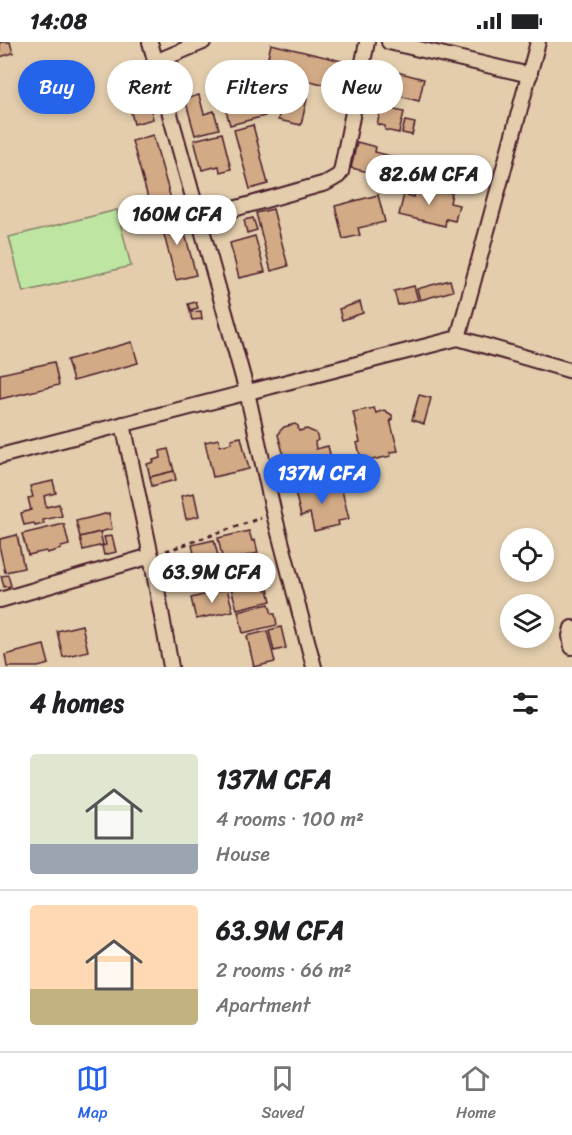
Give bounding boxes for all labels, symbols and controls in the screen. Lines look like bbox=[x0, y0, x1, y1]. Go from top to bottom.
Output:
text: 14:08 bbox=[30, 2, 87, 41]
chip: Buy bbox=[18, 60, 95, 114]
chip: Rent bbox=[107, 60, 193, 114]
chip: Filters bbox=[205, 60, 309, 114]
chip: New bbox=[321, 60, 403, 114]
pin: 82.6M CFA bbox=[360, 155, 498, 206]
text: 82.6M CFA bbox=[379, 157, 479, 192]
pin: 160M CFA bbox=[115, 195, 239, 246]
text: 160M CFA bbox=[132, 197, 222, 232]
pin: 137M CFA bbox=[260, 454, 384, 505]
text: 137M CFA bbox=[278, 456, 367, 491]
map controls bbox=[500, 528, 554, 648]
button: locate bbox=[500, 528, 554, 582]
pin: 63.9M CFA bbox=[143, 553, 281, 604]
text: 63.9M CFA bbox=[163, 555, 261, 590]
button: layers bbox=[500, 594, 554, 648]
text: 4 homes bbox=[30, 680, 124, 726]
icon: filters bbox=[509, 687, 542, 720]
text: 137M CFA bbox=[216, 756, 332, 802]
icon: home bbox=[78, 778, 150, 850]
text: 4 rooms · 100 m² bbox=[216, 802, 364, 837]
text: House bbox=[216, 837, 270, 872]
text: 63.9M CFA bbox=[216, 907, 344, 953]
icon: home bbox=[78, 929, 150, 1001]
text: 2 rooms · 66 m² bbox=[216, 953, 352, 988]
text: Apartment bbox=[216, 988, 310, 1023]
tab: Map bbox=[76, 1062, 109, 1127]
tab: Saved bbox=[261, 1062, 304, 1127]
tab: Home bbox=[456, 1062, 496, 1127]

